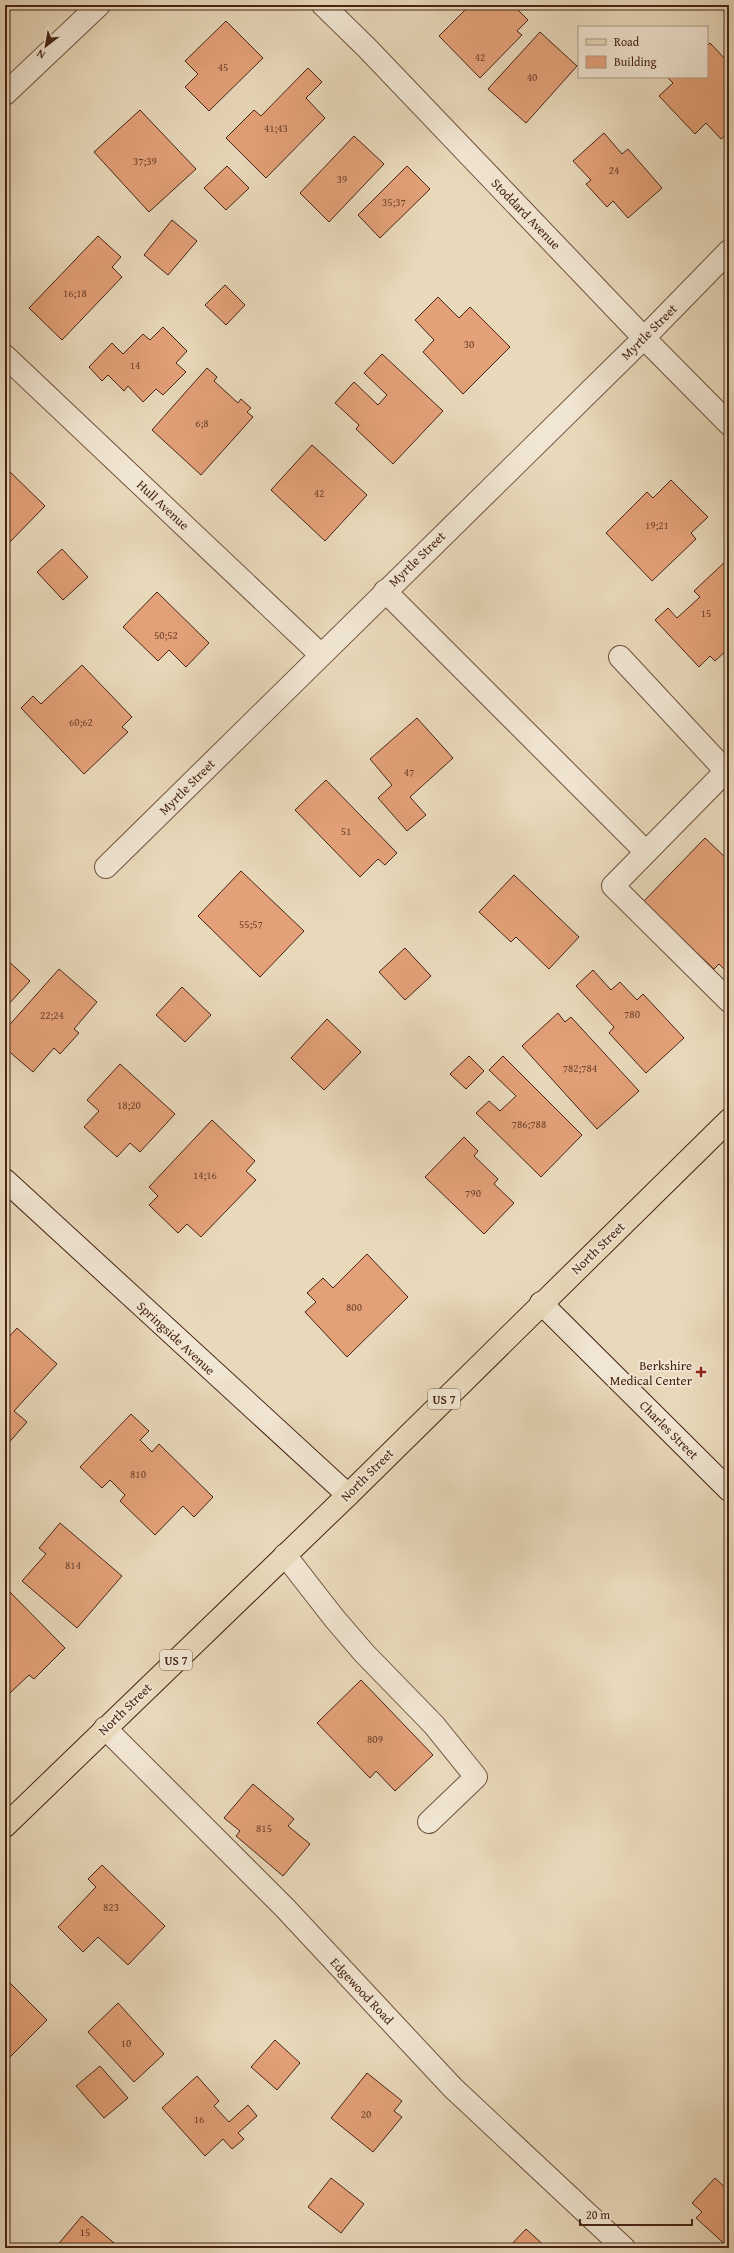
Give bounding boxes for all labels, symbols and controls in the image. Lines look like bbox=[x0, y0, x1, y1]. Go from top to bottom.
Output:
north arrow bbox=[26, 26, 66, 66]
legend bbox=[578, 26, 708, 78]
text: Road bbox=[614, 33, 640, 50]
text: N bbox=[33, 45, 48, 63]
house number: 42 bbox=[475, 49, 485, 65]
text: Building bbox=[614, 53, 657, 70]
house number: 45 bbox=[218, 59, 228, 75]
house number: 40 bbox=[527, 69, 537, 85]
house number: 41;43 bbox=[264, 120, 288, 136]
house number: 37;39 bbox=[133, 153, 157, 169]
house number: 24 bbox=[609, 162, 619, 178]
house number: 39 bbox=[337, 171, 347, 187]
street label: Stoddard Avenue bbox=[487, 174, 565, 254]
house number: 35;37 bbox=[382, 194, 406, 210]
house number: 16;18 bbox=[63, 285, 87, 301]
street label: Myrtle Street bbox=[617, 299, 682, 364]
house number: 30 bbox=[464, 336, 474, 352]
house number: 14 bbox=[130, 357, 140, 373]
house number: 6;8 bbox=[195, 415, 209, 431]
street label: Hull Avenue bbox=[132, 476, 194, 534]
house number: 42 bbox=[314, 485, 324, 501]
house number: 19;21 bbox=[645, 517, 669, 533]
street label: Myrtle Street bbox=[384, 527, 450, 591]
house number: 15 bbox=[701, 605, 711, 621]
house number: 50;52 bbox=[154, 627, 178, 643]
house number: 60;62 bbox=[69, 714, 93, 730]
street label: Myrtle Street bbox=[155, 754, 220, 819]
house number: 47 bbox=[404, 764, 414, 780]
house number: 51 bbox=[341, 823, 351, 839]
house number: 55;57 bbox=[239, 916, 263, 932]
house number: 780 bbox=[624, 1006, 640, 1022]
house number: 22;24 bbox=[40, 1007, 64, 1023]
house number: 782;784 bbox=[563, 1060, 597, 1076]
house number: 18;20 bbox=[117, 1097, 141, 1113]
house number: 786;788 bbox=[512, 1116, 546, 1132]
house number: 14;16 bbox=[193, 1167, 217, 1183]
house number: 790 bbox=[465, 1185, 481, 1201]
street label: North Street bbox=[567, 1217, 629, 1279]
street label: Springside Avenue bbox=[133, 1297, 219, 1379]
house number: 800 bbox=[346, 1299, 362, 1315]
place label: Berkshire Medical Center bbox=[610, 1356, 693, 1390]
marker: Berkshire Medical Center bbox=[695, 1366, 707, 1378]
road number: US 7 bbox=[428, 1389, 460, 1409]
street label: Charles Street bbox=[635, 1396, 703, 1464]
street label: North Street bbox=[336, 1444, 398, 1506]
house number: 810 bbox=[130, 1466, 146, 1482]
house number: 814 bbox=[65, 1557, 81, 1573]
road number: US 7 bbox=[160, 1650, 192, 1670]
street label: North Street bbox=[94, 1678, 156, 1740]
house number: 809 bbox=[367, 1731, 383, 1747]
house number: 815 bbox=[256, 1820, 272, 1836]
house number: 823 bbox=[103, 1899, 119, 1915]
street label: Edgewood Road bbox=[326, 1953, 398, 2029]
house number: 10 bbox=[121, 2035, 131, 2051]
house number: 20 bbox=[361, 2106, 371, 2122]
house number: 16 bbox=[194, 2111, 204, 2127]
scale bar bbox=[580, 2201, 692, 2227]
text: 20 m bbox=[586, 2206, 610, 2223]
house number: 15 bbox=[80, 2224, 90, 2240]

